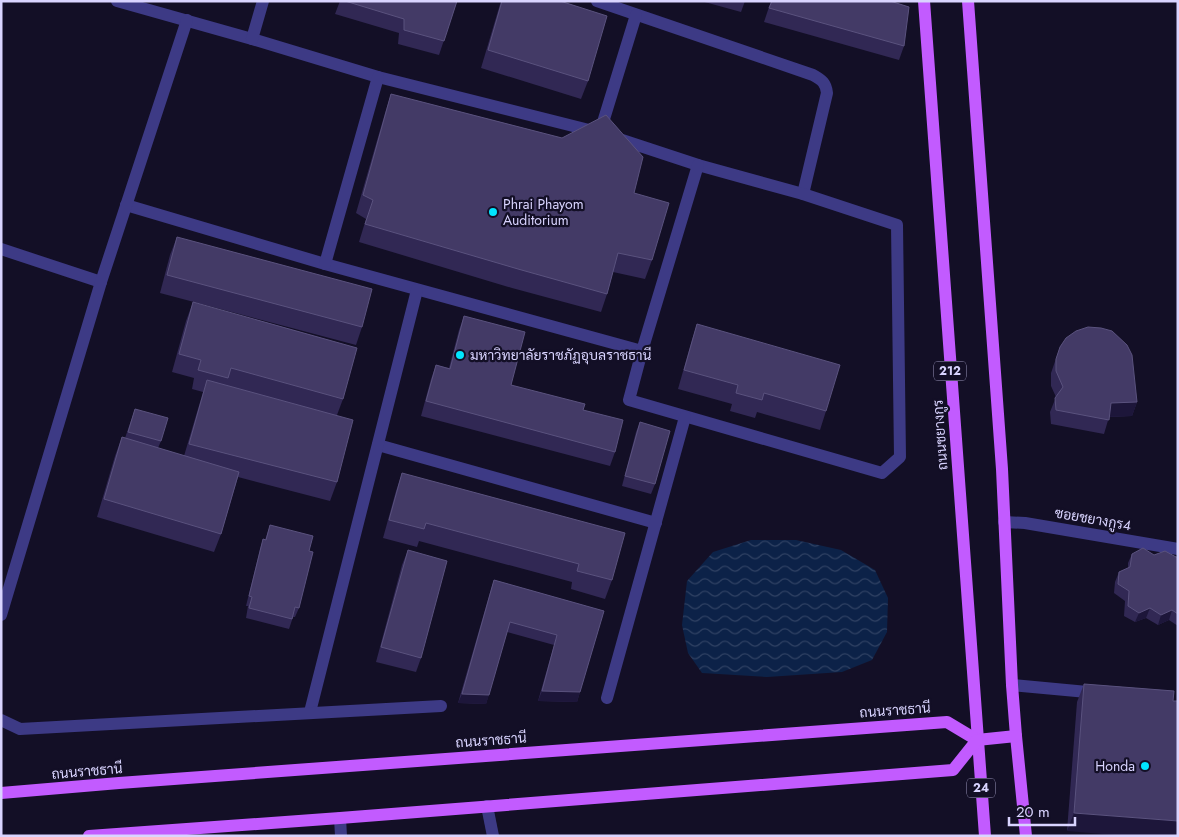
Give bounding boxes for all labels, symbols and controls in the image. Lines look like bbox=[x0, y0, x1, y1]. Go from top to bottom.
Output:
place label: Phrai Phayom Auditorium bbox=[503, 194, 584, 230]
marker: Phrai Phayom Auditorium bbox=[487, 206, 499, 218]
place label: มหาวิทยาลัยราชภัฏอุบลราชธานี bbox=[470, 345, 652, 365]
marker: มหาวิทยาลัยราชภัฏอุบลราชธานี bbox=[454, 349, 466, 361]
road number: 212 bbox=[934, 362, 966, 381]
street label: ถนนชยางกูร bbox=[928, 399, 952, 471]
street label: ซอยชยางกูร4 bbox=[1053, 502, 1133, 536]
street label: ถนนราชธานี bbox=[859, 698, 931, 722]
street label: ถนนราชธานี bbox=[455, 728, 527, 752]
place label: Honda bbox=[1095, 756, 1135, 776]
street label: ถนนราชธานี bbox=[51, 758, 123, 784]
marker: Honda bbox=[1139, 760, 1151, 772]
road number: 24 bbox=[967, 778, 995, 798]
scale bar bbox=[1009, 794, 1075, 826]
text: 20 m bbox=[1016, 801, 1050, 823]

